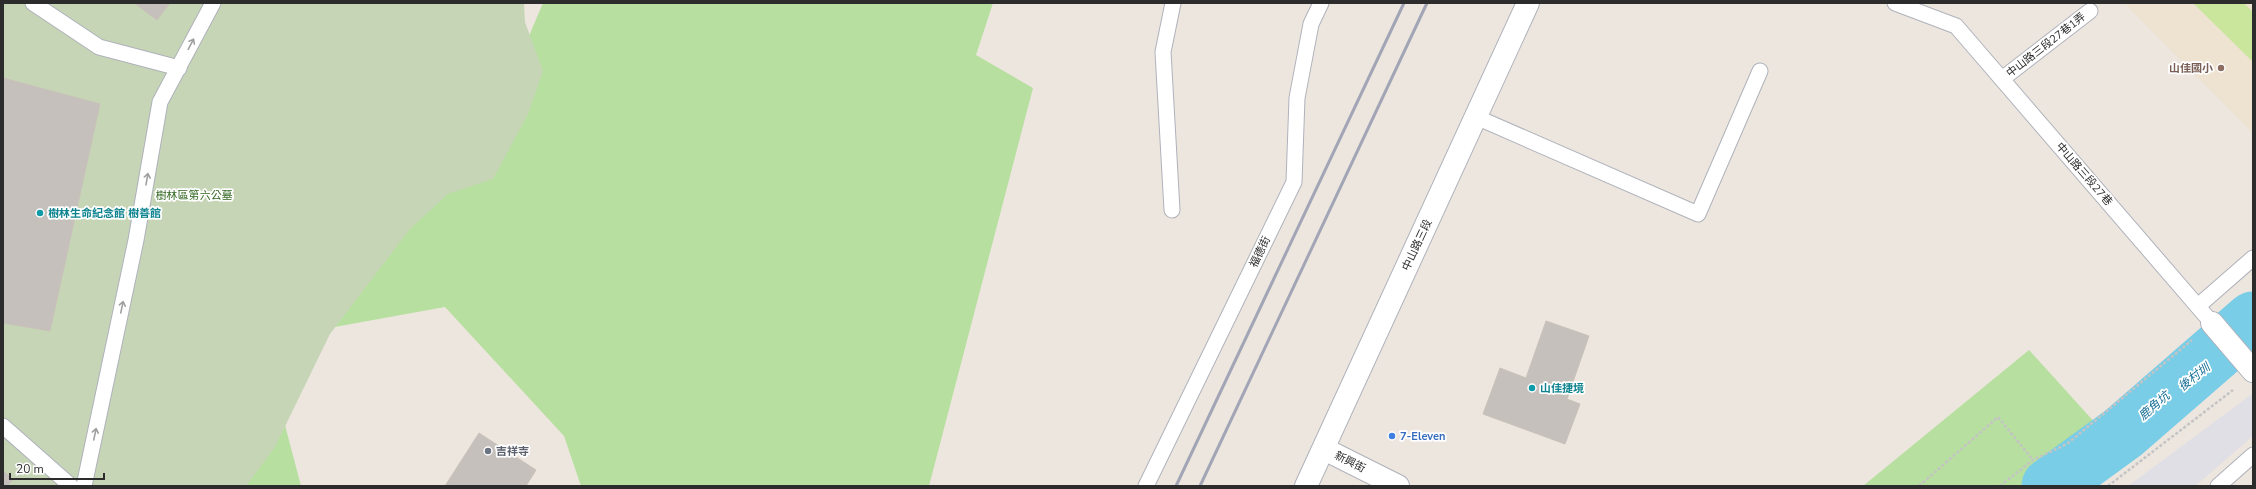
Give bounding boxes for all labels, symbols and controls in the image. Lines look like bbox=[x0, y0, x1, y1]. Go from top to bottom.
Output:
street label: 中山路三段27巷1弄 bbox=[2003, 9, 2089, 81]
one-way arrow bbox=[188, 38, 195, 50]
place label: 山佳國小 bbox=[2169, 61, 2213, 76]
marker: 山佳國小 bbox=[2216, 63, 2226, 73]
street label: 中山路三段27巷 bbox=[2052, 139, 2116, 209]
one-way arrow bbox=[143, 173, 151, 186]
park label: 樹林區第六公墓 bbox=[156, 188, 233, 203]
place label: 樹林生命紀念館 樹善館 bbox=[48, 206, 161, 221]
marker: 樹林生命紀念館 樹善館 bbox=[35, 208, 45, 218]
street label: 中山路三段 bbox=[1399, 217, 1435, 273]
street label: 福德街 bbox=[1246, 234, 1274, 270]
one-way arrow bbox=[119, 301, 127, 314]
water label: 後村圳 bbox=[2175, 358, 2215, 394]
place label: 山佳捷境 bbox=[1540, 381, 1584, 396]
marker: 山佳捷境 bbox=[1527, 383, 1537, 393]
water label: 鹿角坑 bbox=[2135, 387, 2174, 424]
one-way arrow bbox=[92, 428, 100, 441]
place label: 7-Eleven bbox=[1400, 429, 1445, 444]
marker: 7-Eleven bbox=[1387, 431, 1397, 441]
place label: 吉祥寺 bbox=[496, 444, 529, 459]
marker: 吉祥寺 bbox=[483, 446, 493, 456]
street label: 新興街 bbox=[1332, 448, 1368, 476]
scale bar bbox=[10, 455, 104, 481]
text: 20 m bbox=[16, 461, 44, 477]

